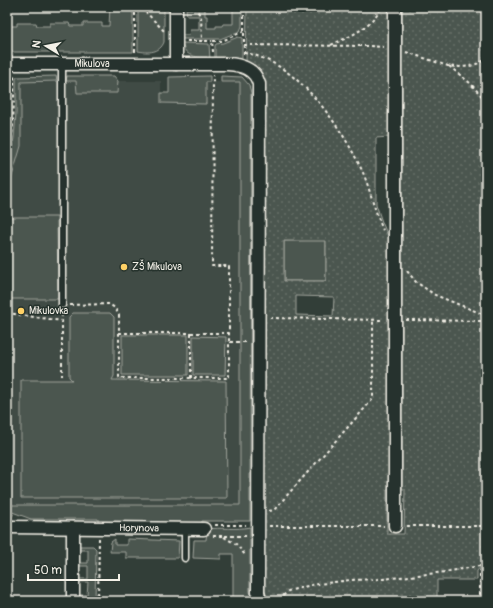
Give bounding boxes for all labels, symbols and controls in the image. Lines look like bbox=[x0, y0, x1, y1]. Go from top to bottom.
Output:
north arrow bbox=[26, 26, 66, 66]
text: N bbox=[30, 39, 44, 49]
street label: Mikulova bbox=[74, 58, 110, 70]
place label: ZŠ Mikulova bbox=[132, 259, 182, 273]
marker: ZŠ Mikulova bbox=[119, 262, 129, 272]
place label: Mikulovka bbox=[29, 305, 69, 317]
marker: Mikulovka bbox=[16, 306, 26, 316]
street label: Horynova bbox=[119, 522, 159, 535]
scale bar bbox=[28, 556, 119, 582]
text: 50 m bbox=[34, 563, 62, 578]

